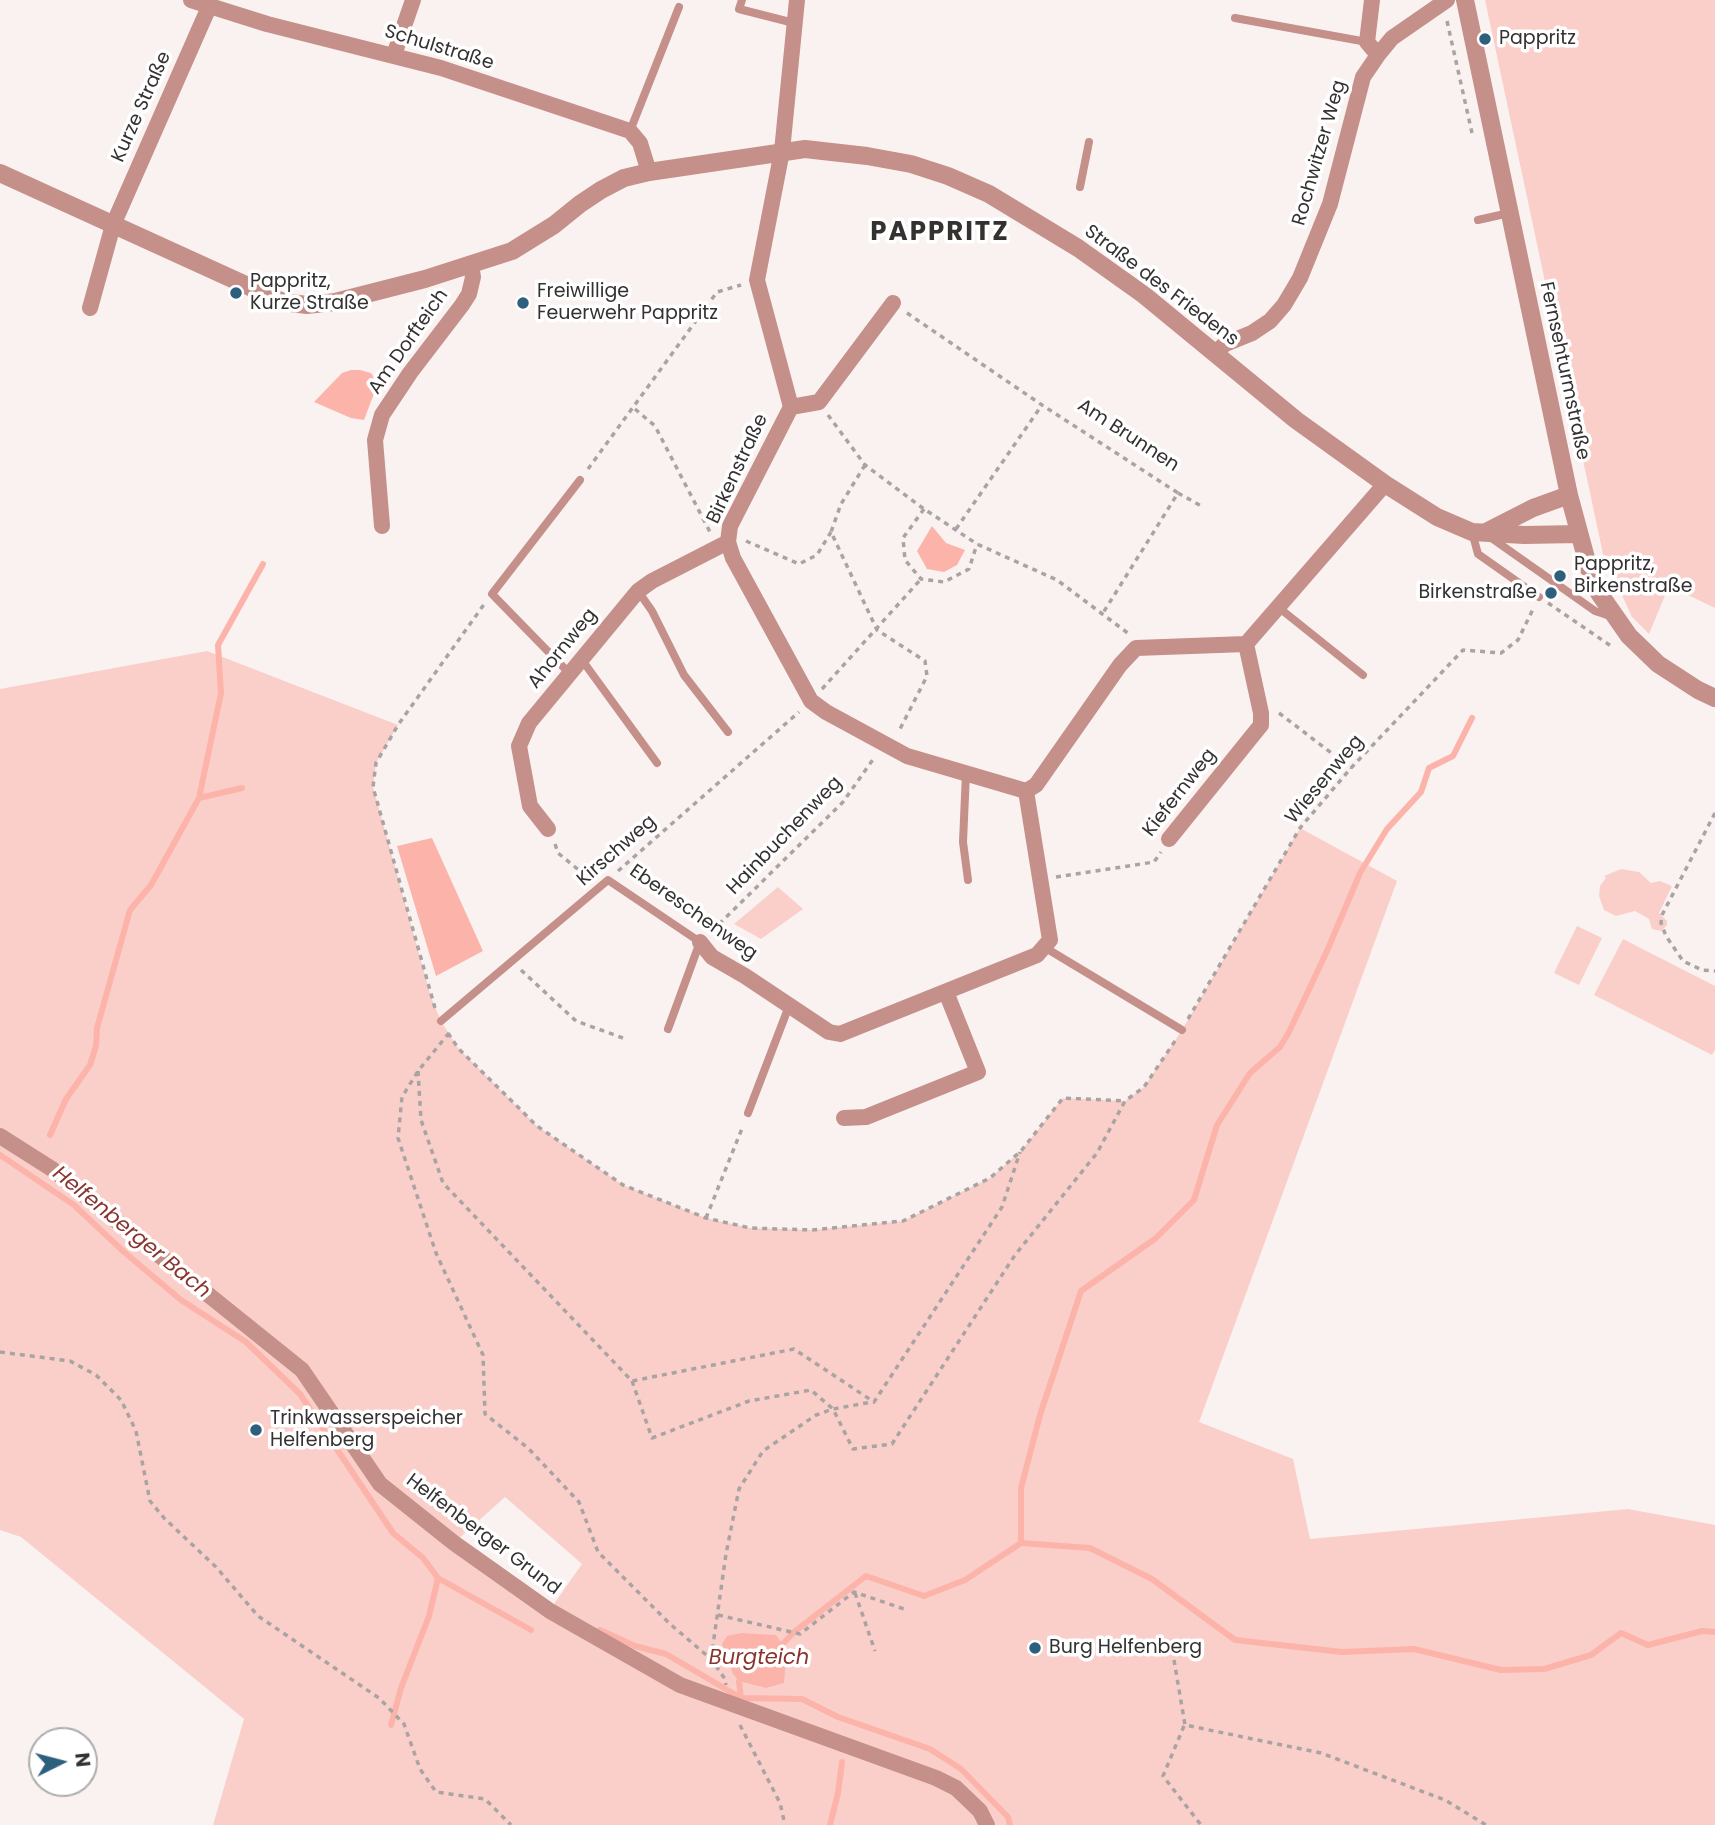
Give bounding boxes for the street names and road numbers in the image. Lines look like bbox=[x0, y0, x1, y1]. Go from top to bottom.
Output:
street label: Schulstraße bbox=[382, 21, 496, 75]
street label: Kurze Straße bbox=[107, 48, 177, 166]
street label: Rochwitzer Weg bbox=[1288, 78, 1352, 228]
street label: Straße des Friedens bbox=[1079, 221, 1243, 351]
street label: Fernsehturmstraße bbox=[1534, 280, 1594, 462]
street label: Am Dorfteich bbox=[364, 285, 454, 399]
street label: Am Brunnen bbox=[1073, 395, 1183, 477]
street label: Birkenstraße bbox=[703, 410, 773, 528]
street label: Ahornweg bbox=[524, 604, 602, 694]
street label: Wiesenweg bbox=[1281, 731, 1369, 829]
street label: Kiefernweg bbox=[1139, 744, 1221, 842]
street label: Hainbuchenweg bbox=[723, 772, 847, 900]
street label: Kirschweg bbox=[573, 811, 661, 891]
street label: Ebereschenweg bbox=[625, 860, 761, 966]
street label: Helfenberger Grund bbox=[401, 1470, 565, 1600]

